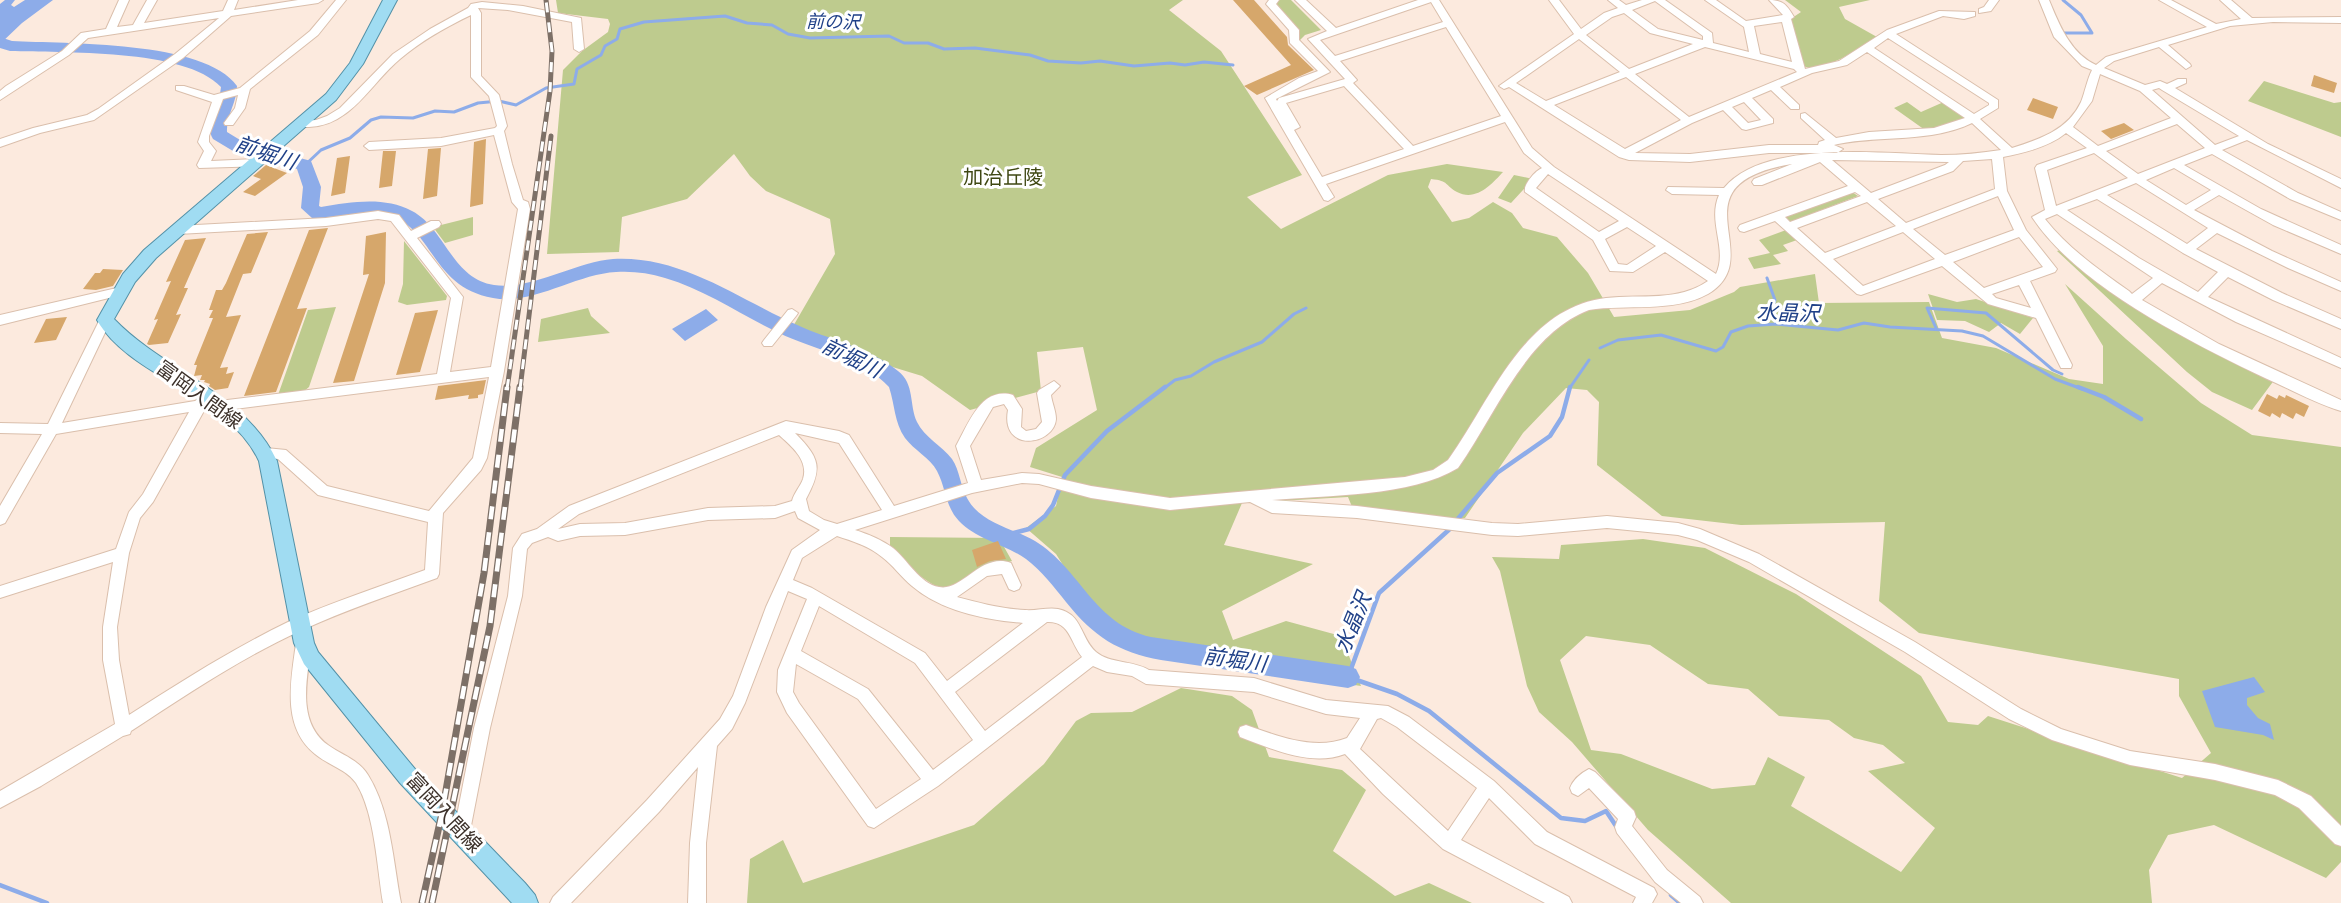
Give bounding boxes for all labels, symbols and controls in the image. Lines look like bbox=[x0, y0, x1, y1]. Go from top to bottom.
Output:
water label: 前の沢 bbox=[806, 11, 862, 34]
water label: 前堀川 bbox=[232, 131, 302, 175]
park label: 加治丘陵 bbox=[963, 166, 1043, 189]
water label: 水晶沢 bbox=[1756, 300, 1823, 326]
water label: 前堀川 bbox=[818, 333, 887, 383]
street label: 富岡入間線 bbox=[152, 356, 246, 434]
water label: 水晶沢 bbox=[1330, 587, 1377, 657]
water label: 前堀川 bbox=[1202, 644, 1270, 677]
street label: 富岡入間線 bbox=[401, 769, 487, 857]

